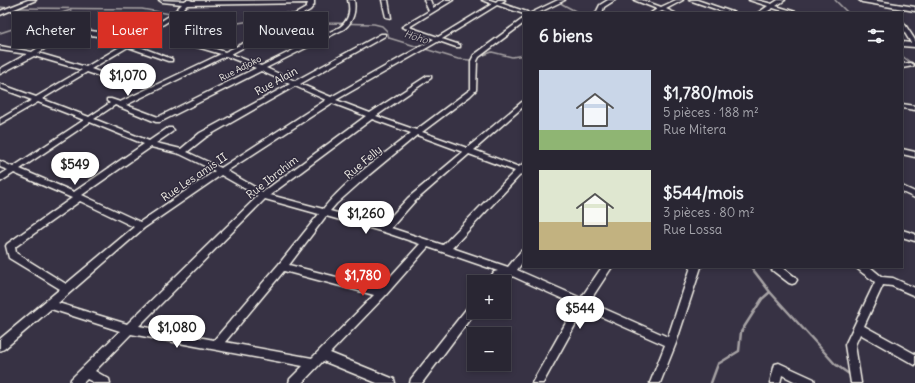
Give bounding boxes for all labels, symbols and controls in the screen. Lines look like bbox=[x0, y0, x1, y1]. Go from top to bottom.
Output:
chip: Acheter bbox=[12, 12, 90, 48]
chip: Louer bbox=[98, 12, 162, 48]
chip: Filtres bbox=[170, 12, 236, 48]
chip: Nouveau bbox=[244, 12, 328, 48]
text: 6 biens bbox=[539, 25, 593, 47]
icon: filters bbox=[865, 25, 887, 47]
water label: Hoho bbox=[403, 27, 431, 47]
street label: Rue Adjoko bbox=[217, 53, 263, 83]
pin: $1,070 bbox=[95, 63, 161, 97]
street label: Rue Alain bbox=[252, 64, 300, 98]
text: $1,070 bbox=[109, 67, 147, 84]
text: $1,780/mois bbox=[663, 82, 754, 104]
icon: home bbox=[571, 86, 619, 134]
text: 5 pièces · 188 m² bbox=[663, 104, 759, 121]
text: Rue Mitera bbox=[663, 121, 726, 138]
street label: Rue Felly bbox=[341, 142, 385, 182]
street label: Rue Les amis II bbox=[158, 150, 230, 204]
pin: $549 bbox=[51, 152, 99, 186]
street label: Rue Ibrahim bbox=[243, 152, 301, 202]
text: $549 bbox=[60, 156, 90, 173]
text: $544/mois bbox=[663, 182, 744, 204]
icon: home bbox=[571, 186, 619, 234]
pin: $1,260 bbox=[333, 201, 399, 235]
text: 3 pièces · 80 m² bbox=[663, 204, 755, 221]
text: $1,260 bbox=[347, 205, 385, 222]
text: Rue Lossa bbox=[663, 221, 722, 238]
pin: $1,780 bbox=[330, 263, 396, 297]
text: $1,780 bbox=[344, 267, 382, 284]
map controls bbox=[467, 275, 511, 371]
button: + bbox=[467, 275, 511, 319]
pin: $544 bbox=[556, 296, 604, 330]
text: $544 bbox=[565, 300, 595, 317]
pin: $1,080 bbox=[144, 315, 210, 349]
text: $1,080 bbox=[157, 319, 197, 336]
button: − bbox=[467, 327, 511, 371]

